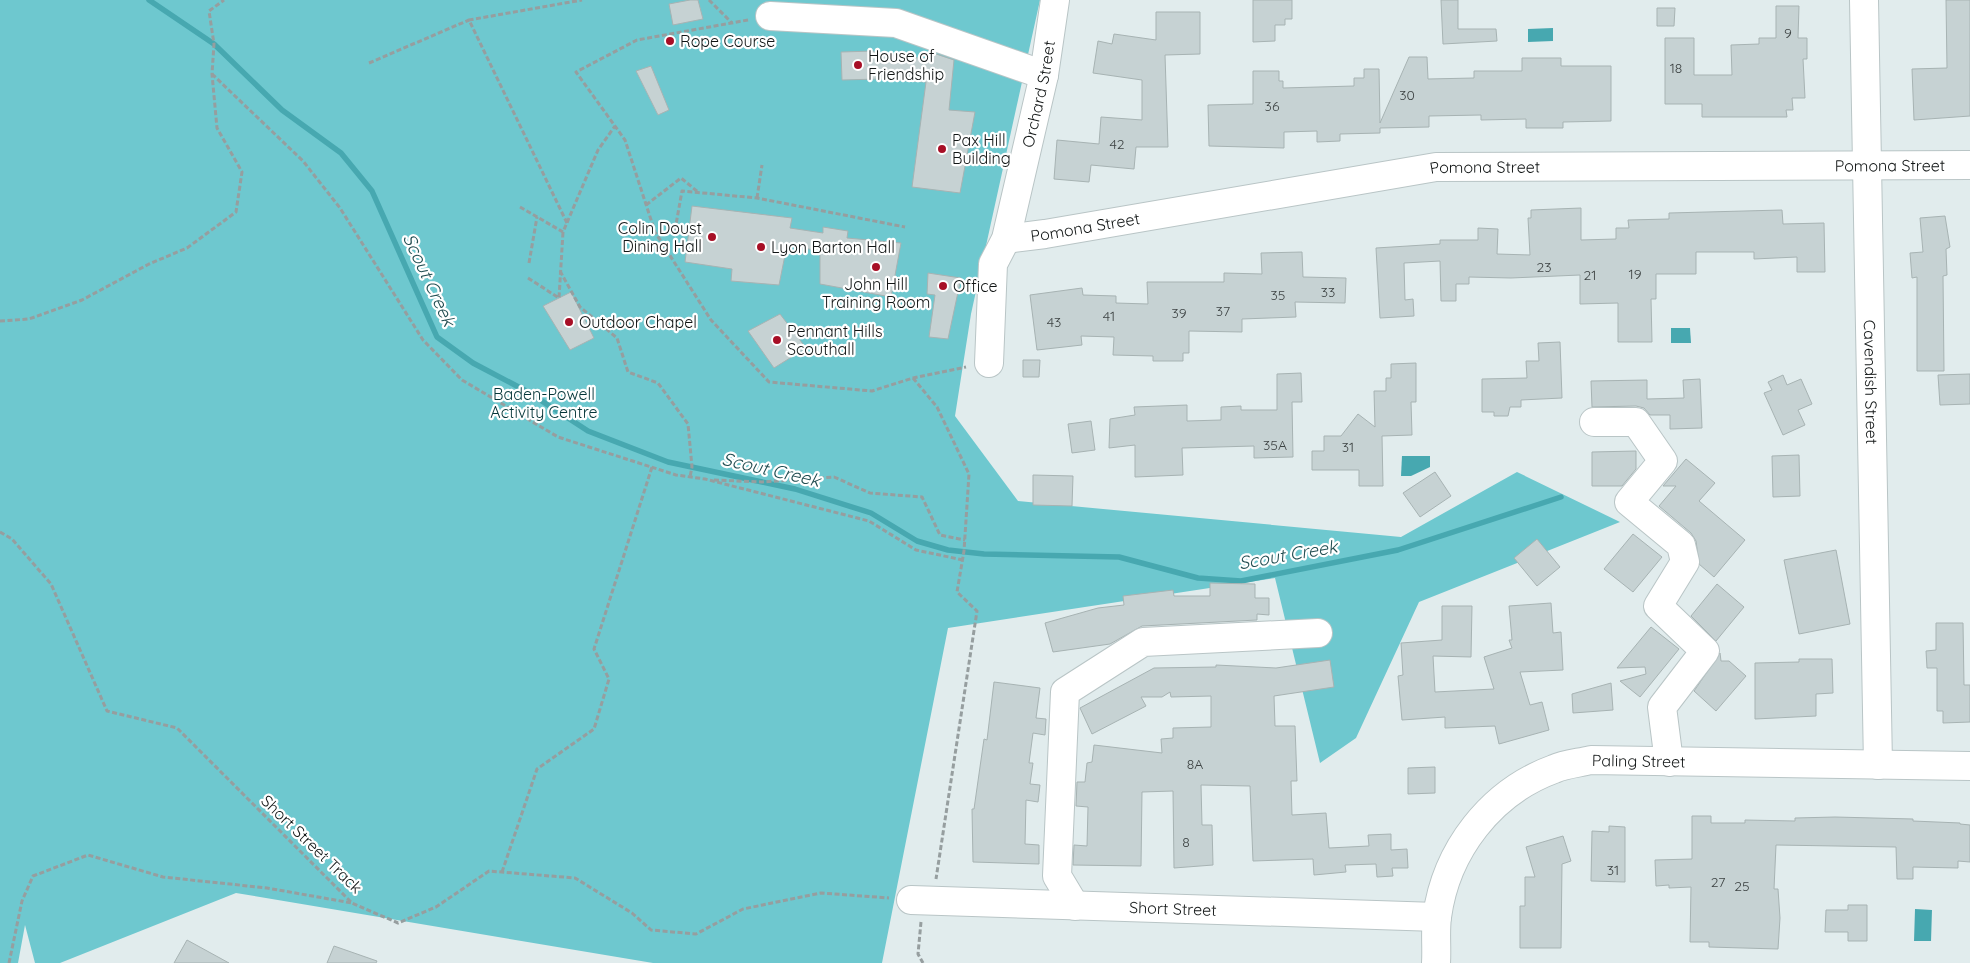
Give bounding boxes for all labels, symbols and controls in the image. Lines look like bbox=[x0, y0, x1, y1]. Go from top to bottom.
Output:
house number: 9 bbox=[1784, 24, 1792, 42]
place label: Rope Course bbox=[680, 31, 775, 51]
marker: Rope Course bbox=[664, 35, 676, 47]
street label: Orchard Street bbox=[1018, 39, 1059, 149]
place label: House of Friendship bbox=[868, 46, 944, 84]
marker: House of Friendship bbox=[852, 59, 864, 71]
house number: 18 bbox=[1670, 59, 1682, 77]
house number: 30 bbox=[1399, 86, 1415, 104]
house number: 36 bbox=[1265, 97, 1280, 115]
place label: Pax Hill Building bbox=[952, 130, 1011, 168]
house number: 42 bbox=[1109, 135, 1125, 153]
marker: Pax Hill Building bbox=[936, 143, 948, 155]
street label: Pomona Street bbox=[1835, 155, 1945, 176]
street label: Pomona Street bbox=[1428, 157, 1540, 178]
street label: Pomona Street bbox=[1029, 208, 1141, 246]
place label: Colin Doust Dining Hall bbox=[618, 218, 702, 256]
water label: Scout Creek bbox=[398, 230, 462, 331]
marker: Colin Doust Dining Hall bbox=[706, 231, 718, 243]
place label: Lyon Barton Hall bbox=[771, 237, 895, 257]
marker: Lyon Barton Hall bbox=[755, 241, 767, 253]
house number: 23 bbox=[1536, 258, 1552, 276]
marker: John Hill Training Room bbox=[870, 261, 882, 273]
house number: 19 bbox=[1629, 265, 1642, 283]
house number: 21 bbox=[1584, 266, 1596, 284]
place label: John Hill Training Room bbox=[822, 274, 930, 312]
place label: Office bbox=[953, 276, 998, 296]
marker: Office bbox=[937, 280, 949, 292]
house number: 33 bbox=[1321, 283, 1335, 301]
house number: 35 bbox=[1271, 286, 1285, 304]
house number: 37 bbox=[1216, 302, 1230, 320]
house number: 39 bbox=[1171, 304, 1187, 322]
house number: 41 bbox=[1103, 307, 1115, 325]
place label: Outdoor Chapel bbox=[579, 312, 697, 332]
house number: 43 bbox=[1047, 313, 1061, 331]
marker: Outdoor Chapel bbox=[563, 316, 575, 328]
street label: Cavendish Street bbox=[1860, 319, 1882, 444]
place label: Pennant Hills Scouthall bbox=[787, 321, 882, 359]
marker: Pennant Hills Scouthall bbox=[771, 334, 783, 346]
park label: Baden-Powell Activity Centre bbox=[490, 384, 598, 422]
house number: 35A bbox=[1263, 436, 1287, 454]
house number: 31 bbox=[1342, 438, 1354, 456]
water label: Scout Creek bbox=[720, 447, 824, 492]
water label: Scout Creek bbox=[1237, 534, 1340, 575]
street label: Paling Street bbox=[1592, 750, 1686, 771]
house number: 8A bbox=[1187, 755, 1203, 773]
street label: Short Street Track bbox=[257, 791, 367, 897]
house number: 8 bbox=[1182, 833, 1190, 851]
house number: 31 bbox=[1607, 861, 1619, 879]
house number: 27 bbox=[1711, 873, 1725, 891]
house number: 25 bbox=[1734, 877, 1750, 895]
street label: Short Street bbox=[1129, 897, 1217, 920]

